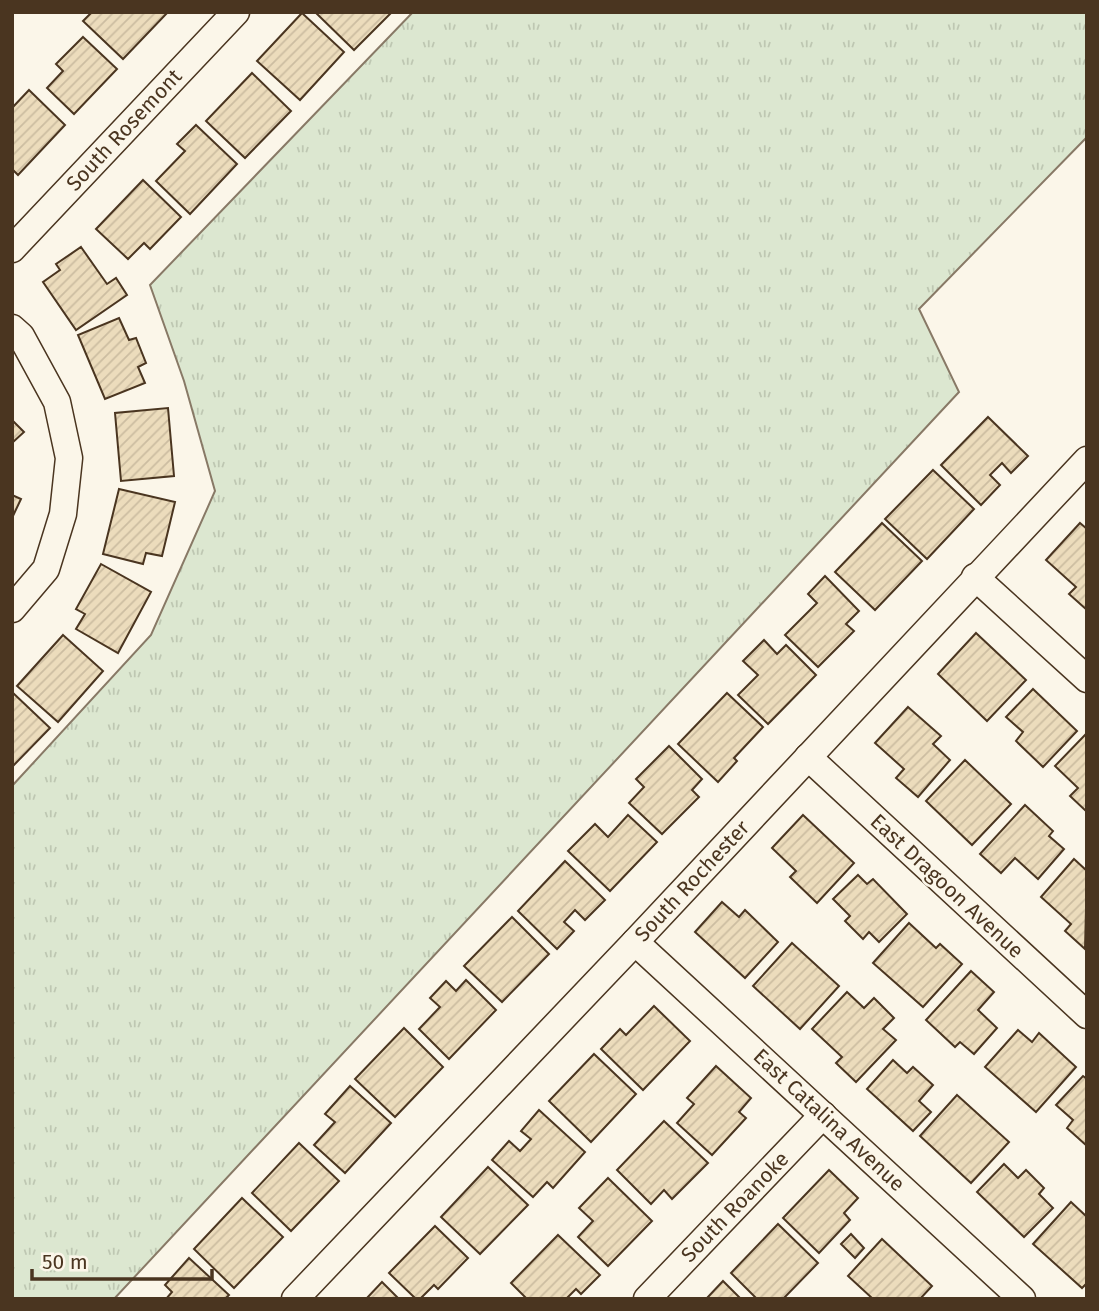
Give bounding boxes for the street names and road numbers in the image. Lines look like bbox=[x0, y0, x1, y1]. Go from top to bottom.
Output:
street label: South Rosemont bbox=[61, 63, 187, 196]
street label: East Dragoon Avenue bbox=[865, 808, 1029, 964]
street label: South Rochester bbox=[629, 815, 755, 947]
street label: East Catalina Avenue bbox=[748, 1043, 910, 1197]
street label: South Roanoke bbox=[676, 1146, 794, 1268]

